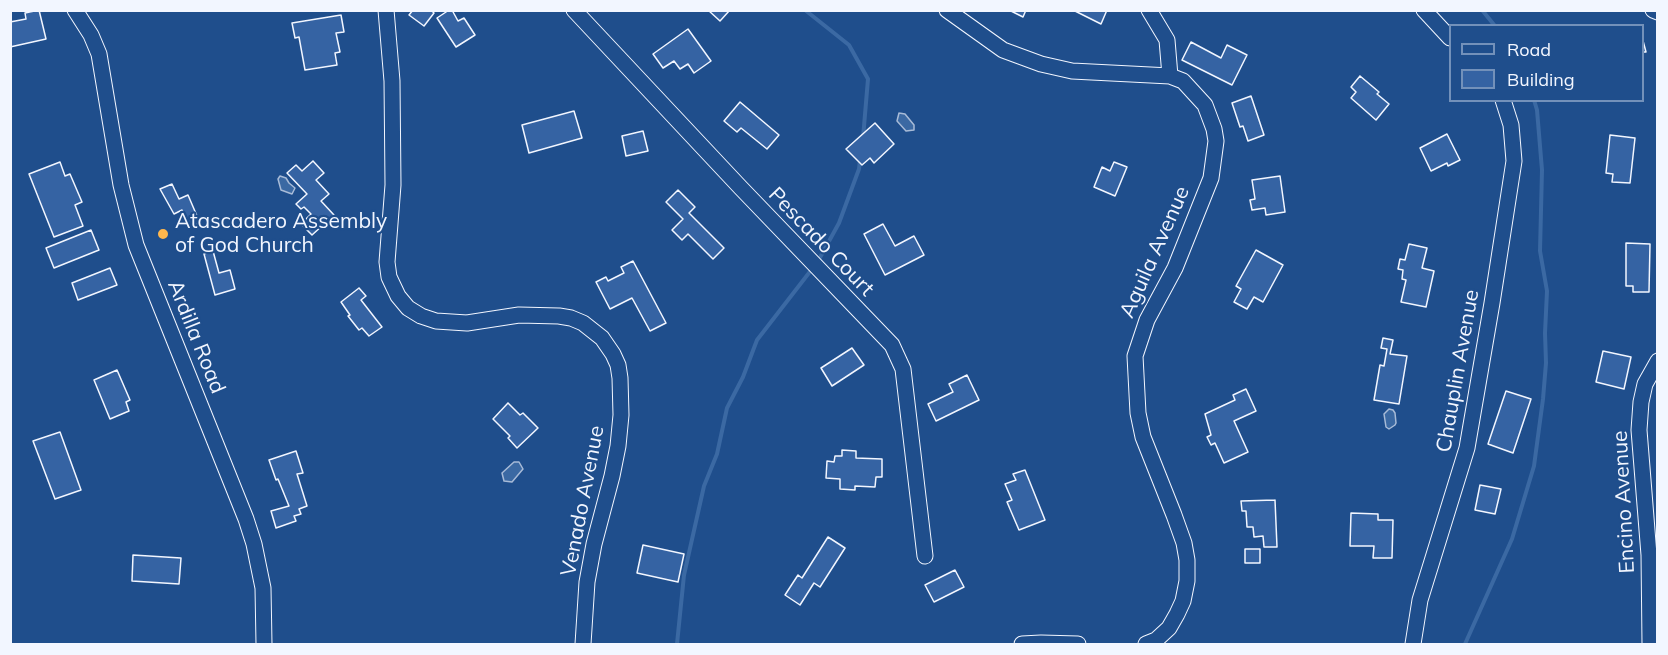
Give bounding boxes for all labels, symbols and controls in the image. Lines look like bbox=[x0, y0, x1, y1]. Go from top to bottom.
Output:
legend bbox=[1449, 24, 1644, 102]
text: Road bbox=[1507, 38, 1551, 61]
text: Building bbox=[1507, 68, 1575, 91]
street label: Pescado Court bbox=[763, 182, 879, 302]
street label: Aguila Avenue bbox=[1115, 182, 1195, 322]
place label: Atascadero Assembly of God Church bbox=[175, 209, 387, 259]
marker: Atascadero Assembly of God Church bbox=[156, 227, 170, 241]
street label: Ardilla Road bbox=[162, 277, 230, 397]
street label: Chauplin Avenue bbox=[1431, 288, 1485, 454]
street label: Venado Avenue bbox=[556, 424, 610, 578]
street label: Encino Avenue bbox=[1608, 430, 1640, 574]

